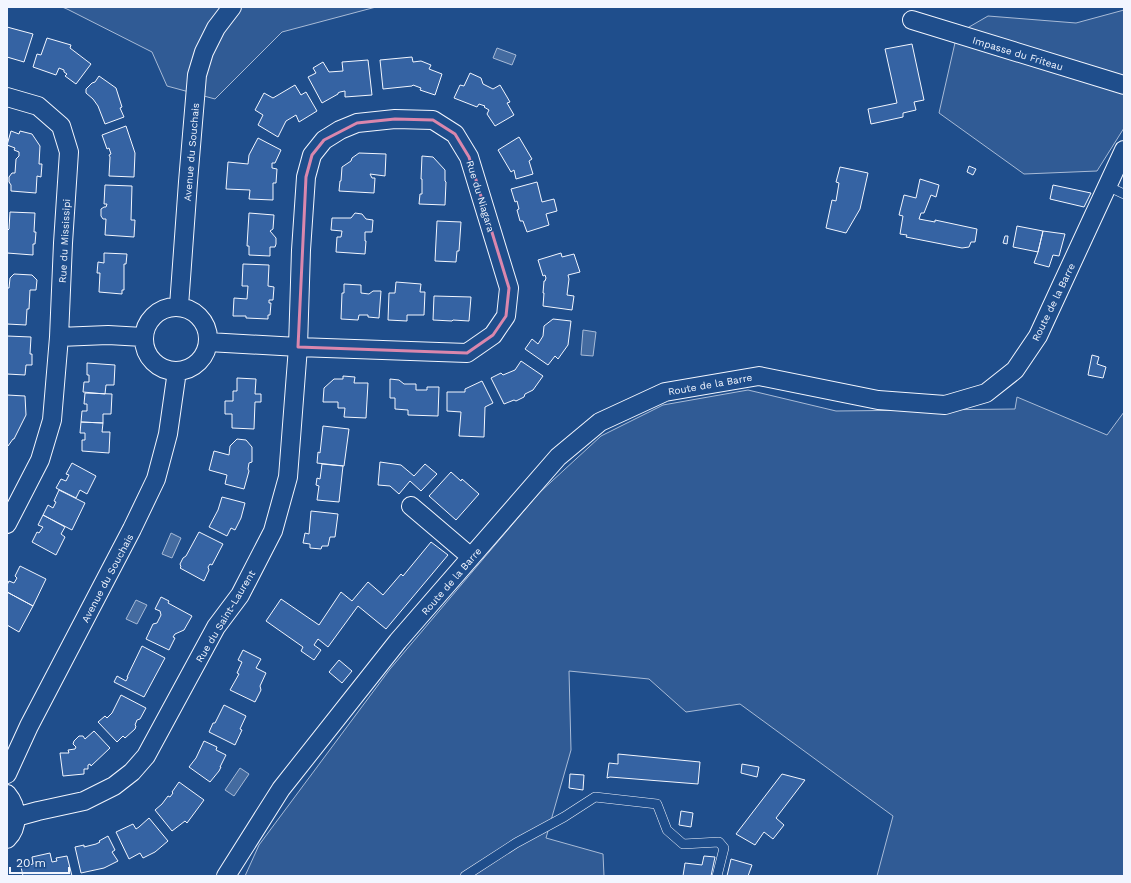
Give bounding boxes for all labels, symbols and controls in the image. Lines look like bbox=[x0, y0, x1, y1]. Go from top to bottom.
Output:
street label: Impasse du Friteau bbox=[971, 34, 1064, 73]
street label: Avenue du Souchais bbox=[182, 102, 201, 202]
street label: Rue du Niagara bbox=[464, 159, 497, 233]
street label: Rue du Mississipi bbox=[57, 199, 72, 283]
street label: Route de la Barre bbox=[1030, 261, 1077, 343]
street label: Route de la Barre bbox=[667, 372, 753, 397]
street label: Avenue du Souchais bbox=[79, 532, 135, 624]
street label: Route de la Barre bbox=[419, 545, 484, 617]
street label: Rue du Saint-Laurent bbox=[194, 568, 258, 664]
scale bar bbox=[10, 849, 69, 875]
text: 20 m bbox=[16, 856, 46, 870]

